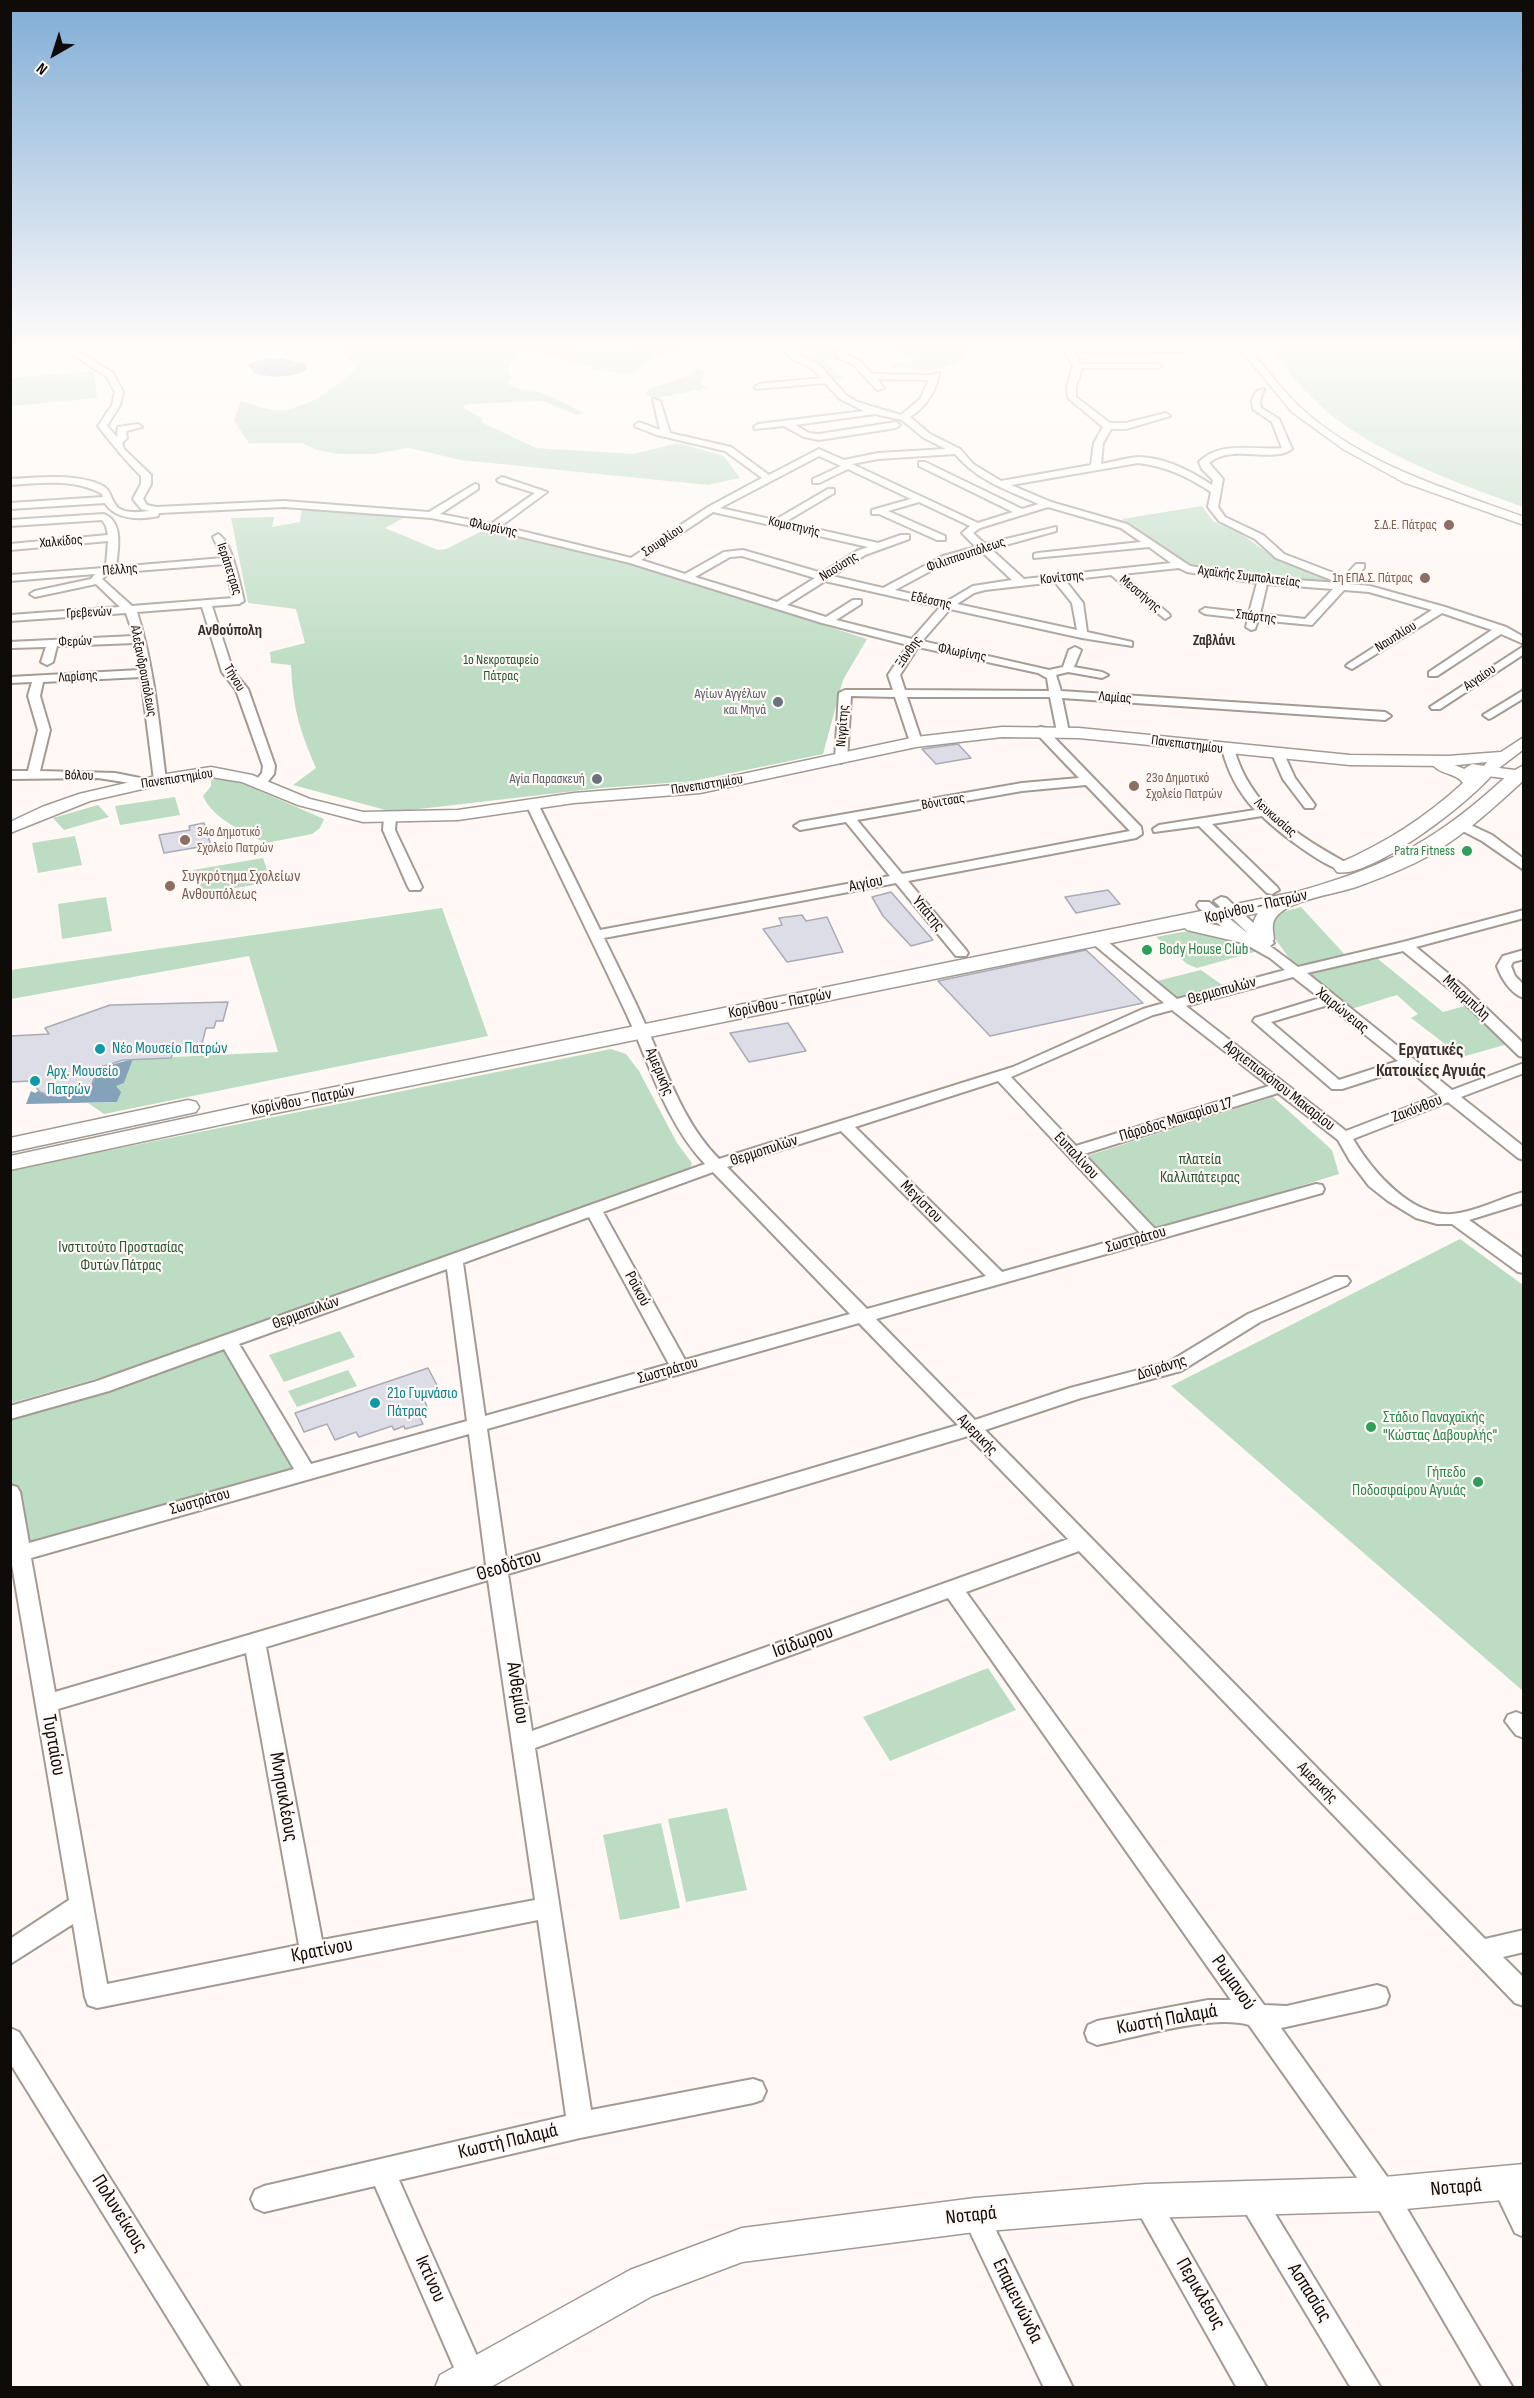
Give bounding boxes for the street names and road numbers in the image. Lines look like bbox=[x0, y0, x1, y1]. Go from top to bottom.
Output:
street label: Κομοτηνής bbox=[767, 513, 821, 541]
street label: Φλωρίνης bbox=[467, 515, 519, 541]
street label: Σουφλίου bbox=[639, 521, 687, 561]
street label: Χαλκίδος bbox=[39, 532, 83, 552]
street label: Φιλιππουπόλεως bbox=[924, 534, 1008, 576]
street label: Ιεράπετρας bbox=[213, 541, 245, 597]
street label: Ναούσης bbox=[816, 549, 862, 585]
street label: Πέλλης bbox=[102, 560, 138, 580]
street label: Αχαϊκής Συμπολιτείας bbox=[1197, 562, 1301, 592]
street label: Κονίτσης bbox=[1039, 567, 1085, 589]
street label: Μεσσήνης bbox=[1116, 572, 1164, 616]
street label: Εδέσσης bbox=[909, 589, 953, 613]
street label: Γρεβενών bbox=[66, 603, 112, 623]
street label: Σπάρτης bbox=[1235, 606, 1277, 628]
street label: Ναυπλίου bbox=[1372, 618, 1420, 656]
street label: Αλεξανδρουπόλεως bbox=[126, 624, 160, 718]
street label: Φερών bbox=[58, 633, 92, 651]
street label: Ξάνθης bbox=[892, 633, 926, 671]
street label: Φλωρίνης bbox=[936, 640, 988, 666]
street label: Τήνου bbox=[219, 661, 249, 695]
street label: Αιγαίου bbox=[1461, 661, 1499, 695]
street label: Λαρίσης bbox=[58, 667, 98, 687]
street label: Λαμίας bbox=[1098, 688, 1132, 708]
street label: Νιγρίτης bbox=[833, 704, 853, 748]
street label: Πανεπιστημίου bbox=[1150, 732, 1224, 758]
street label: Πανεπιστημίου bbox=[140, 765, 214, 793]
street label: Βόλου bbox=[64, 767, 94, 785]
street label: Πανεπιστημίου bbox=[670, 771, 744, 799]
street label: Βόνιτσας bbox=[920, 790, 966, 814]
street label: Λευκωσίας bbox=[1250, 795, 1300, 841]
street label: Αιγίου bbox=[848, 871, 884, 897]
street label: Κορίνθου - Πατρών bbox=[1203, 886, 1309, 928]
street label: Υπάτης bbox=[908, 893, 948, 935]
street label: Μπιρμπίλη bbox=[1438, 971, 1494, 1025]
street label: Θερμοπυλών bbox=[1186, 973, 1258, 1009]
street label: Χαιρώνειας bbox=[1312, 984, 1372, 1038]
street label: Κορίνθου - Πατρών bbox=[727, 985, 833, 1023]
street label: Αρχιεπισκόπου Μακαρίου bbox=[1220, 1037, 1338, 1135]
street label: Αμερικής bbox=[640, 1045, 678, 1099]
street label: Κορίνθου - Πατρών bbox=[250, 1082, 356, 1120]
street label: Ζακύνθου bbox=[1389, 1091, 1445, 1127]
street label: Πάροδος Μακαρίου 17 bbox=[1117, 1094, 1235, 1146]
street label: Ευπαλίνου bbox=[1049, 1128, 1103, 1184]
street label: Θερμοπυλών bbox=[728, 1131, 800, 1171]
street label: Μεγίστου bbox=[896, 1177, 946, 1227]
street label: Σωστράτου bbox=[1104, 1222, 1168, 1258]
street label: Ροϊκού bbox=[620, 1268, 654, 1310]
street label: Θερμοπυλών bbox=[270, 1292, 342, 1334]
street label: Δοϊράνης bbox=[1135, 1351, 1189, 1385]
street label: Σωστράτου bbox=[636, 1353, 700, 1389]
street label: Αμερικής bbox=[953, 1410, 1001, 1460]
street label: Σωστράτου bbox=[168, 1484, 232, 1520]
street label: Θεοδότου bbox=[474, 1545, 544, 1587]
street label: Ισίδωρου bbox=[769, 1620, 837, 1664]
street label: Ανθεμίου bbox=[500, 1660, 534, 1726]
street label: Τυρταίου bbox=[36, 1712, 70, 1778]
street label: Μνησικλέους bbox=[263, 1750, 303, 1844]
street label: Αμερικής bbox=[1293, 1758, 1341, 1808]
street label: Κρατίνου bbox=[289, 1933, 355, 1969]
street label: Ρωμανού bbox=[1205, 1951, 1261, 2015]
street label: Κωστή Παλαμά bbox=[1115, 1999, 1219, 2041]
street label: Κωστή Παλαμά bbox=[456, 2119, 560, 2165]
street label: Πολυνείκους bbox=[86, 2171, 152, 2257]
street label: Νοταρά bbox=[1430, 2174, 1482, 2202]
street label: Νοταρά bbox=[944, 2201, 998, 2231]
street label: Ικτίνου bbox=[409, 2252, 451, 2306]
street label: Περικλέους bbox=[1170, 2254, 1230, 2334]
street label: Επαμεινώνδα bbox=[986, 2255, 1048, 2347]
street label: Ασπασίας bbox=[1282, 2259, 1336, 2327]

